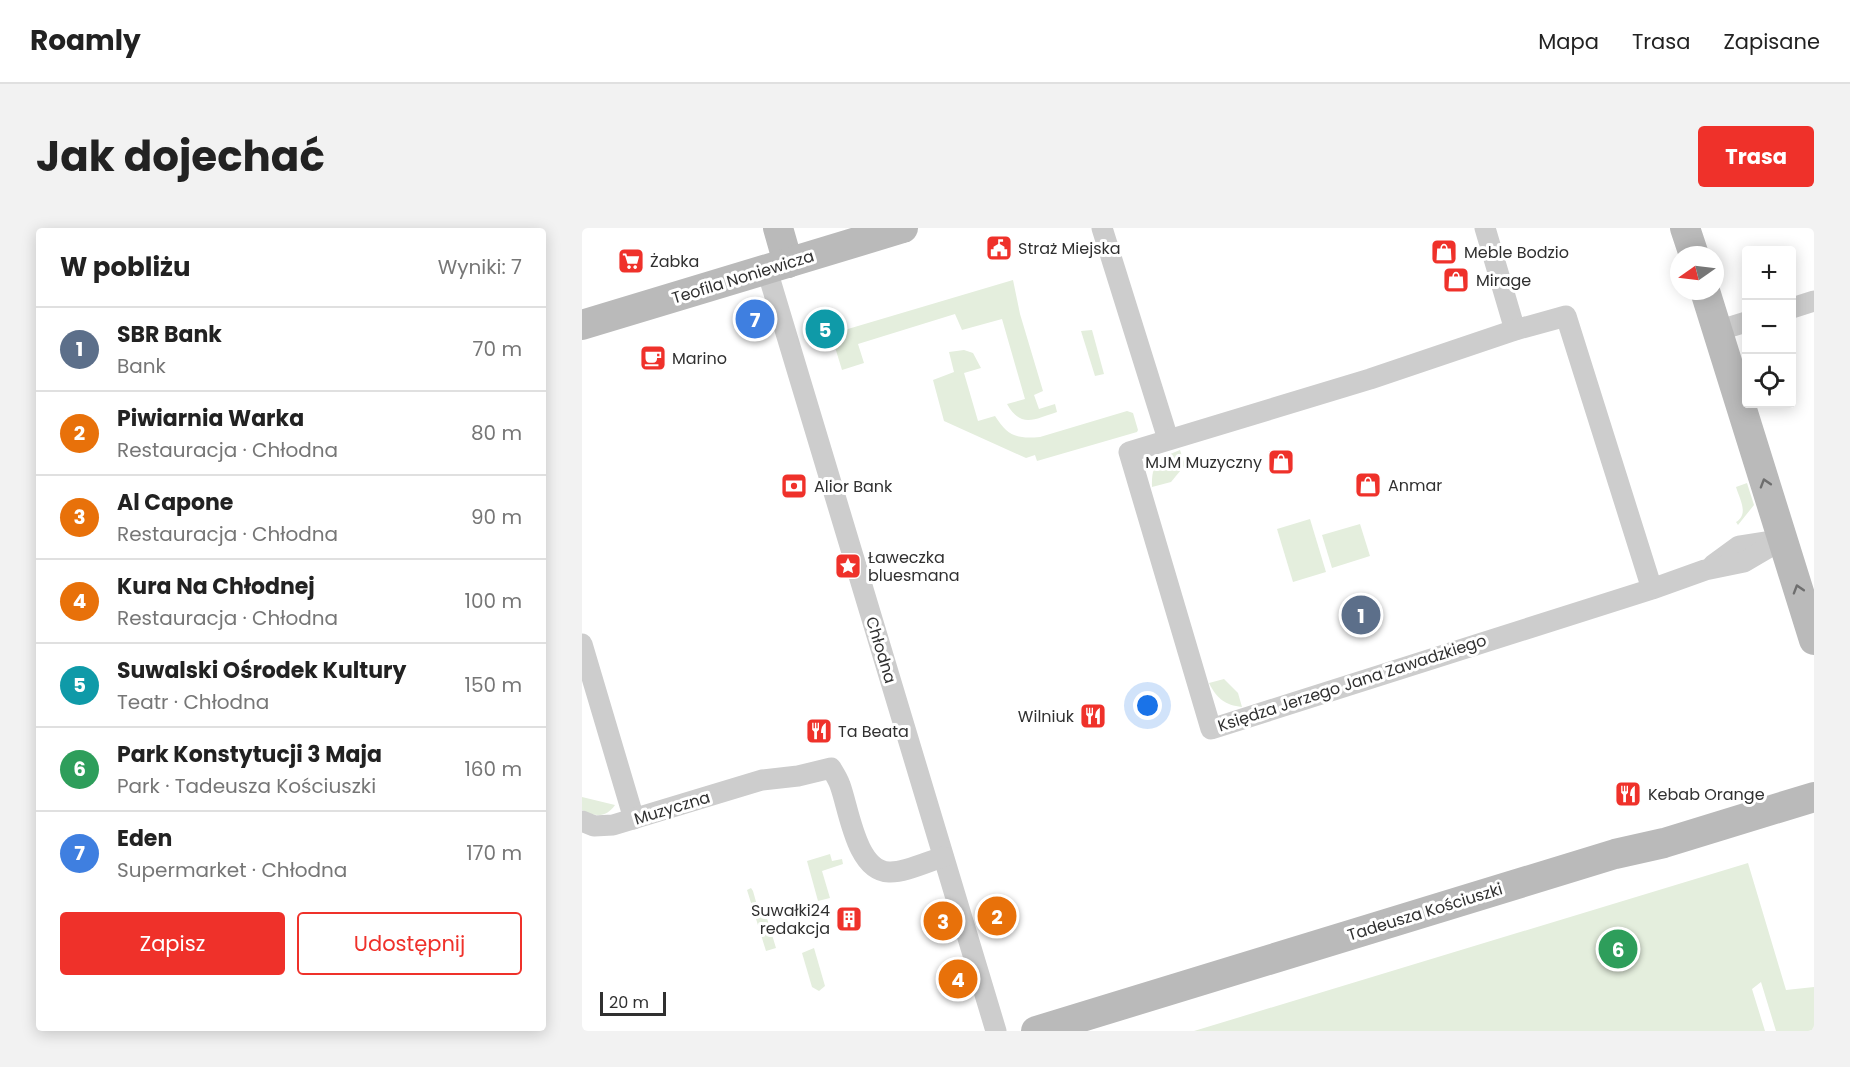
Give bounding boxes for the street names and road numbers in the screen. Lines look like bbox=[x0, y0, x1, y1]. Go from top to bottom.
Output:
street label: Teofila Noniewicza bbox=[669, 244, 817, 310]
street label: Chłodna bbox=[860, 614, 902, 686]
street label: Księdza Jerzego Jana Zawadzkiego bbox=[1215, 629, 1489, 737]
street label: Muzyczna bbox=[631, 786, 713, 830]
street label: Tadeusza Kościuszki bbox=[1345, 877, 1505, 947]

